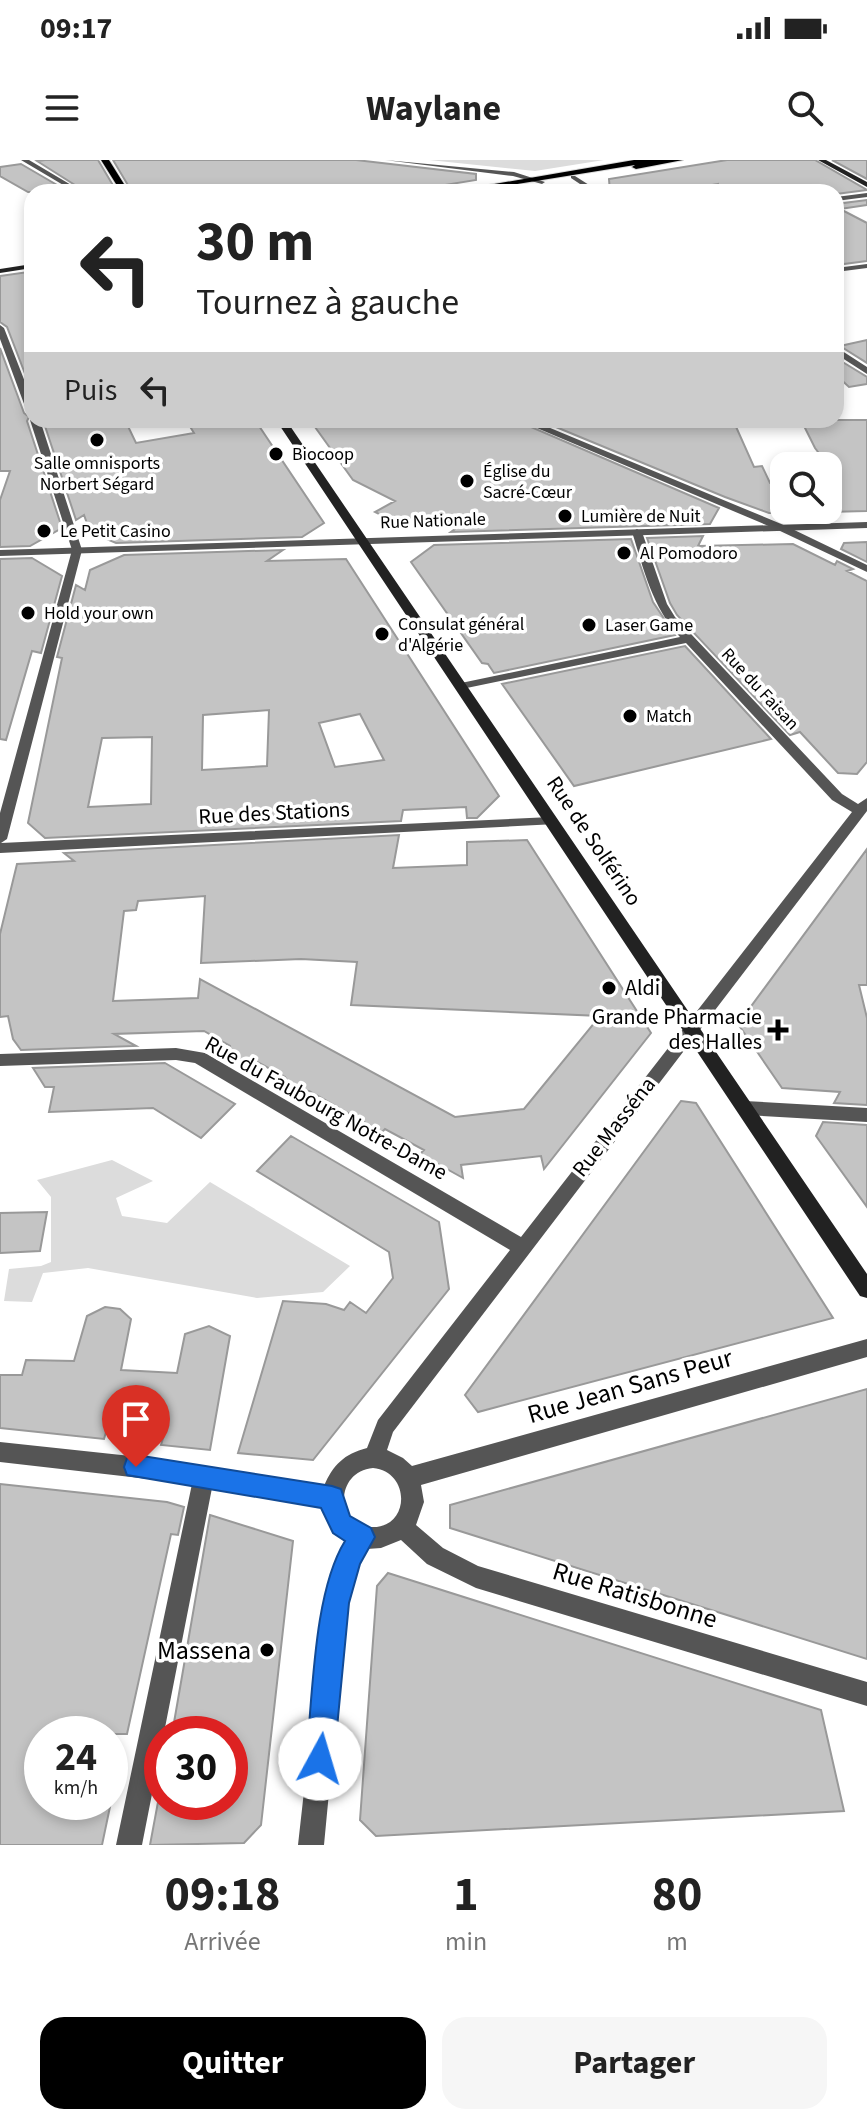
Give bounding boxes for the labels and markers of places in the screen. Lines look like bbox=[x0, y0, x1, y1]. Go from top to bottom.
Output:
marker: Salle omnisports Norbert Ségard bbox=[88, 431, 106, 449]
place label: Biocoop bbox=[292, 442, 354, 467]
marker: Biocoop bbox=[267, 445, 285, 463]
place label: Salle omnisports Norbert Ségard bbox=[34, 451, 160, 497]
place label: Église du Sacré-Cœur bbox=[483, 459, 573, 505]
marker: Église du Sacré-Cœur bbox=[458, 472, 476, 490]
place label: Lumière de Nuit bbox=[581, 504, 701, 529]
marker: Lumière de Nuit bbox=[556, 507, 574, 525]
place label: Le Petit Casino bbox=[60, 519, 171, 544]
marker: Le Petit Casino bbox=[35, 522, 53, 540]
place label: Al Pomodoro bbox=[640, 541, 738, 566]
marker: Al Pomodoro bbox=[615, 544, 633, 562]
place label: Hold your own bbox=[44, 601, 154, 626]
marker: Hold your own bbox=[19, 604, 37, 622]
place label: Consulat général d'Algérie bbox=[398, 612, 524, 658]
place label: Laser Game bbox=[605, 613, 693, 638]
marker: Laser Game bbox=[580, 616, 598, 634]
marker: Consulat général d'Algérie bbox=[373, 625, 391, 643]
place label: Match bbox=[646, 704, 692, 729]
marker: Match bbox=[621, 707, 639, 725]
place label: Aldi bbox=[625, 972, 660, 1004]
marker: Aldi bbox=[600, 979, 618, 997]
place label: Grande Pharmacie des Halles bbox=[592, 1001, 762, 1058]
marker: Grande Pharmacie des Halles bbox=[769, 1021, 787, 1039]
pin bbox=[102, 1385, 170, 1467]
place label: Massena bbox=[157, 1632, 251, 1669]
marker: Massena bbox=[258, 1641, 276, 1659]

